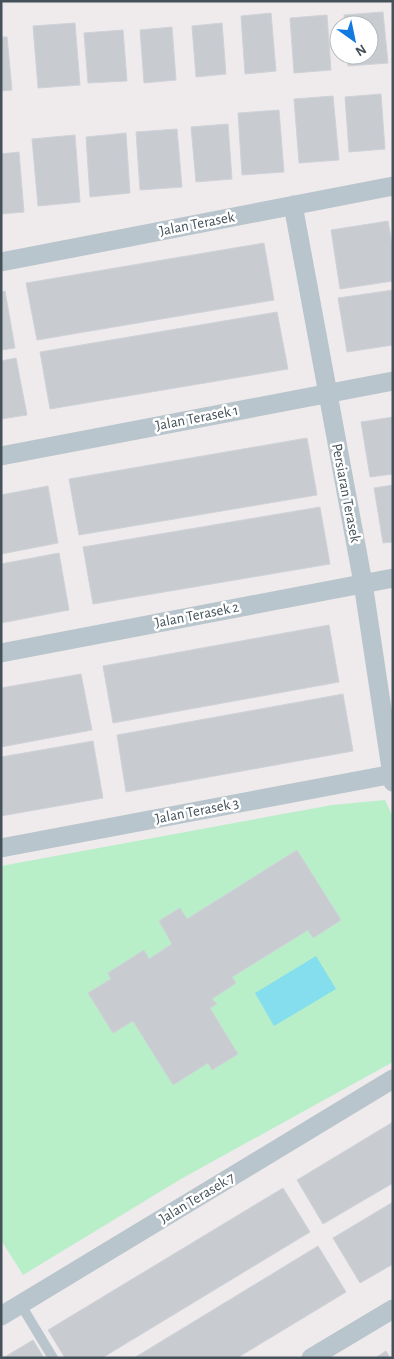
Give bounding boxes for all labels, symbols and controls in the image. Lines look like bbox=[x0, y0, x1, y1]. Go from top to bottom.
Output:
north arrow bbox=[329, 15, 379, 65]
text: N bbox=[353, 42, 368, 59]
street label: Jalan Terasek bbox=[158, 209, 236, 239]
street label: Jalan Terasek 1 bbox=[154, 403, 240, 433]
street label: Persiaran Terasek bbox=[329, 442, 363, 544]
street label: Jalan Terasek 2 bbox=[154, 599, 241, 631]
street label: Jalan Terasek 3 bbox=[154, 796, 240, 826]
street label: Jalan Terasek 7 bbox=[157, 1170, 237, 1226]

